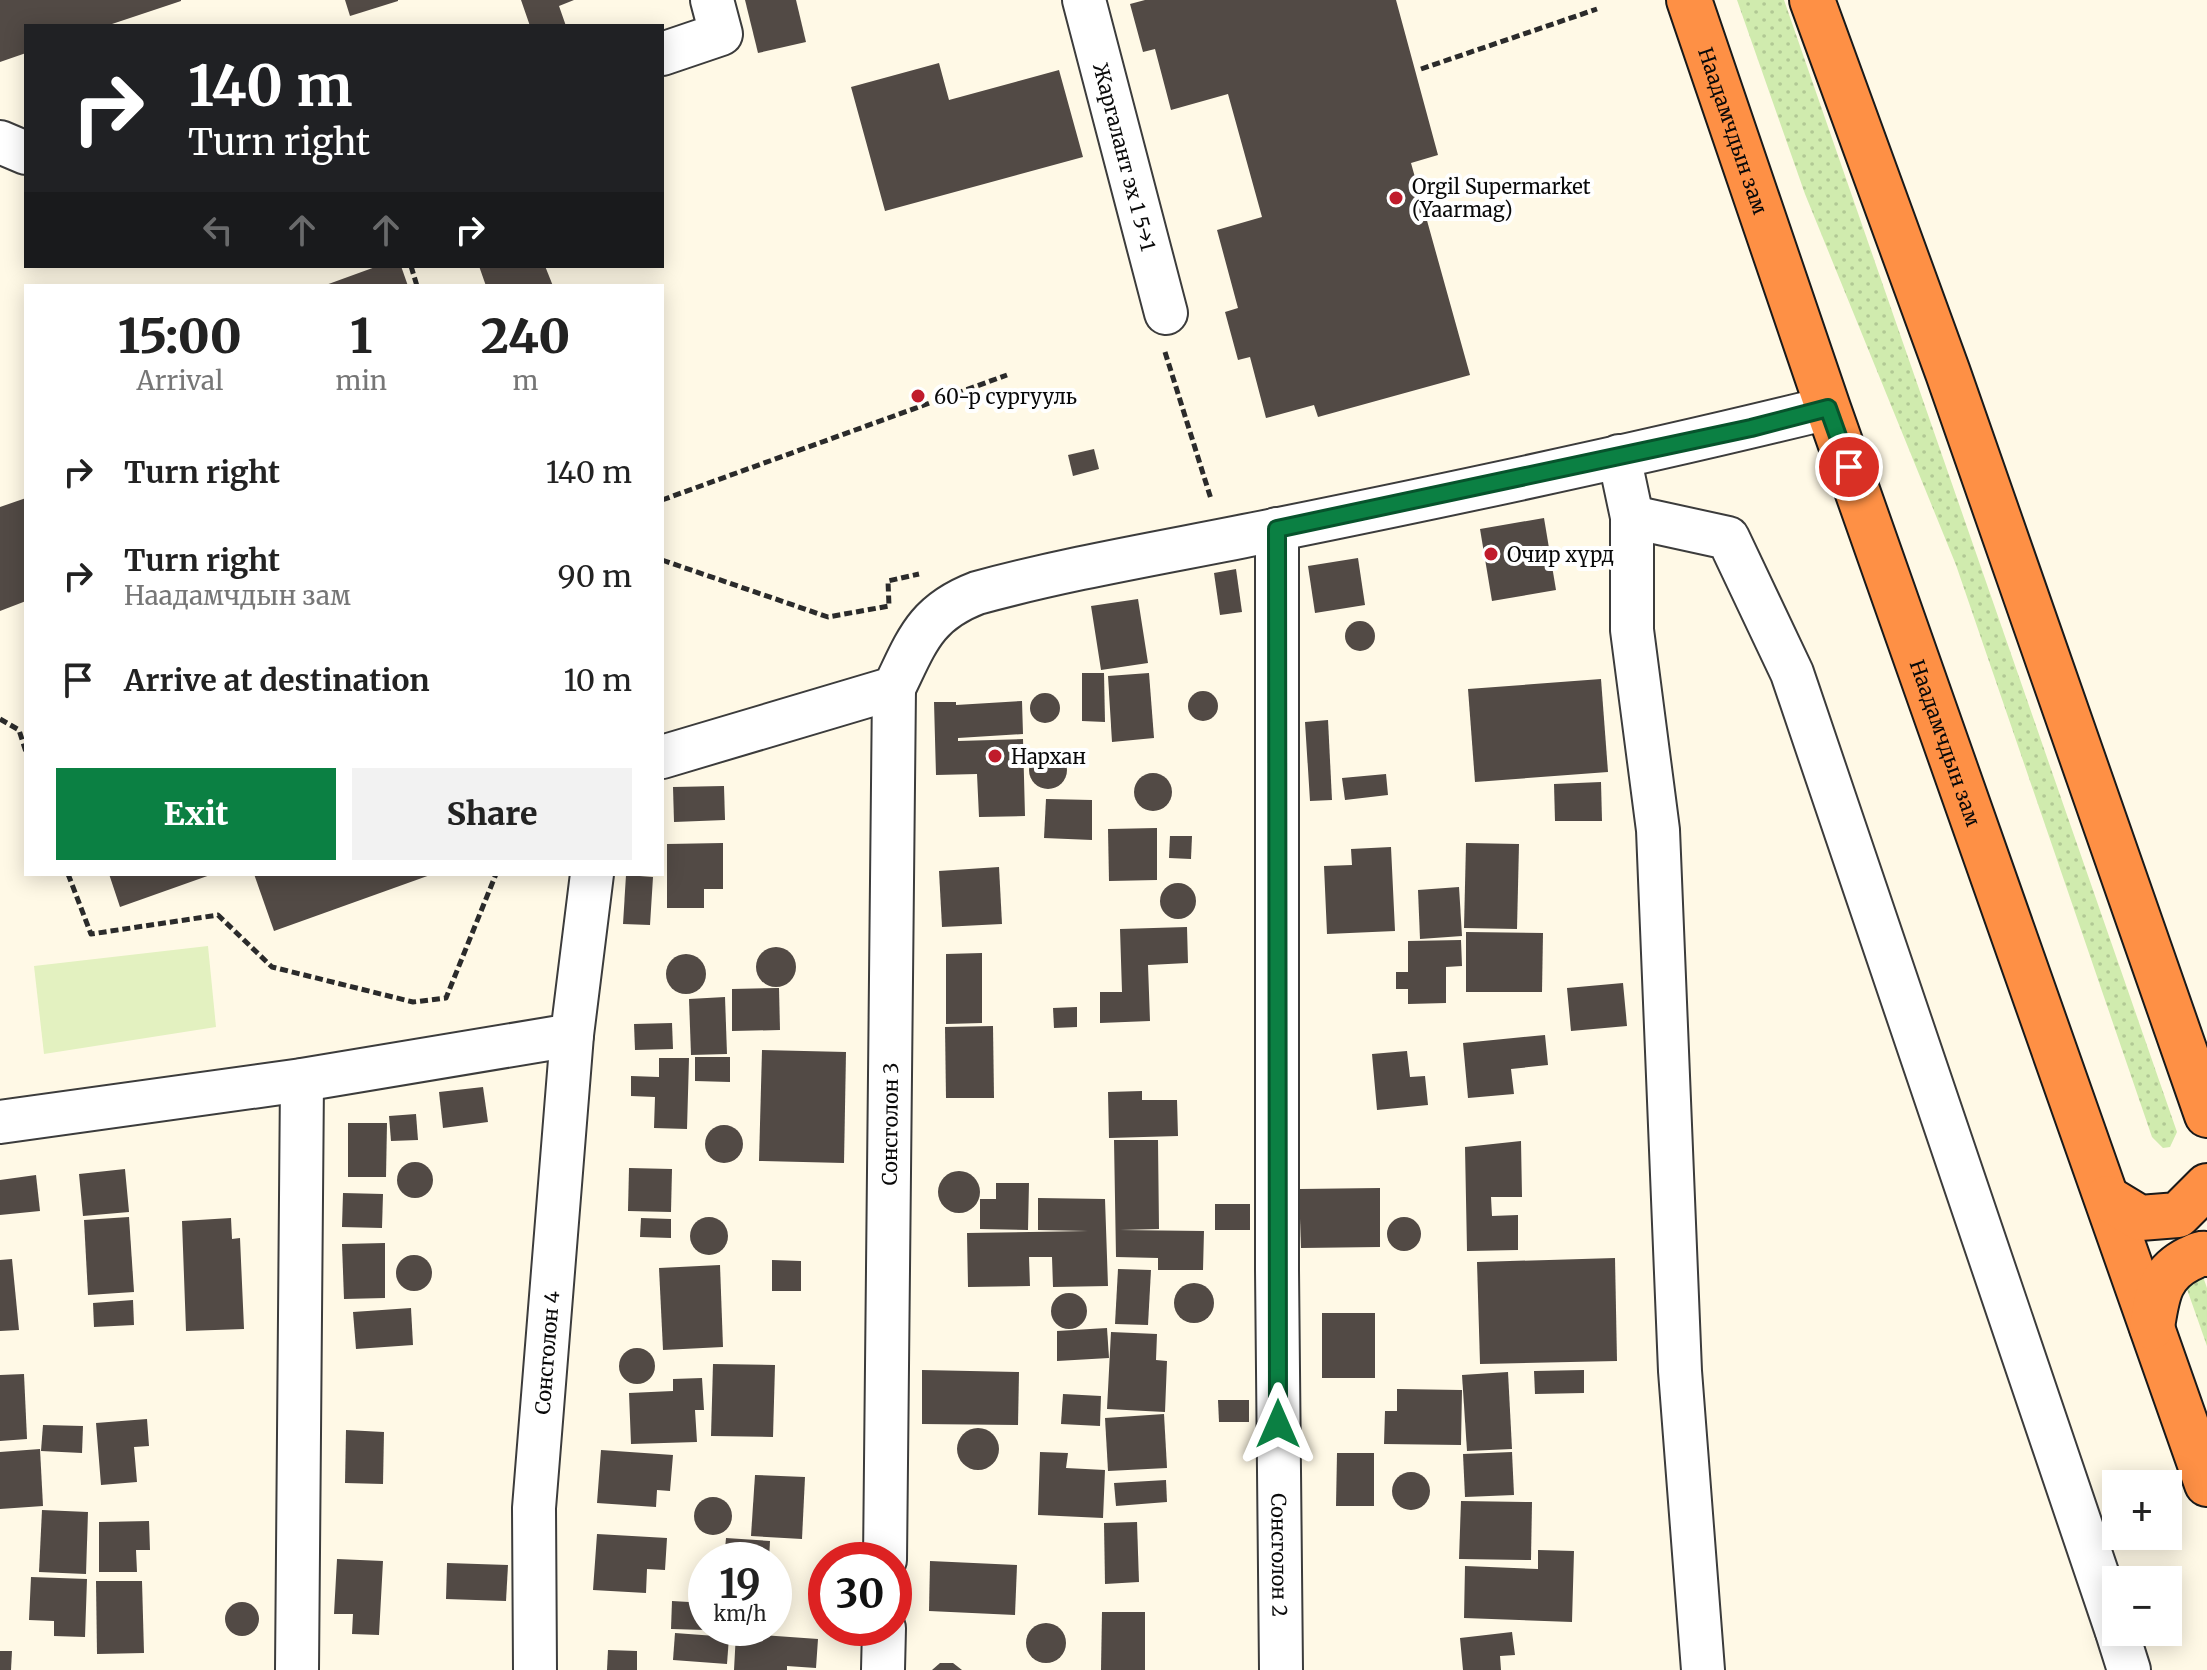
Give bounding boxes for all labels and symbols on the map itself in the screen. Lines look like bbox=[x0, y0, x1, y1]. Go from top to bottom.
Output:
street label: Наадамчдын зам bbox=[1693, 44, 1774, 217]
street label: Жаргалант эх 1 5→1 bbox=[1088, 60, 1162, 253]
place label: Orgil Supermarket (Yaarmag) bbox=[1412, 174, 1591, 222]
marker: Orgil Supermarket (Yaarmag) bbox=[1387, 189, 1405, 207]
place label: 60-р сургууль bbox=[934, 384, 1077, 409]
marker: 60-р сургууль bbox=[909, 387, 927, 405]
pin bbox=[1815, 433, 1883, 501]
place label: Очир хүрд bbox=[1507, 542, 1614, 567]
marker: Очир хүрд bbox=[1482, 545, 1500, 563]
street label: Наадамчдын зам bbox=[1905, 656, 1987, 829]
place label: Нархан bbox=[1011, 744, 1086, 769]
marker: Нархан bbox=[986, 747, 1004, 765]
street label: Сонсголон 3 bbox=[876, 1062, 903, 1186]
street label: Сонсголон 4 bbox=[529, 1290, 564, 1415]
position arrow bbox=[1236, 1382, 1320, 1466]
street label: Сонсголон 2 bbox=[1267, 1493, 1293, 1617]
speed limit sign: 30 bbox=[808, 1542, 912, 1646]

